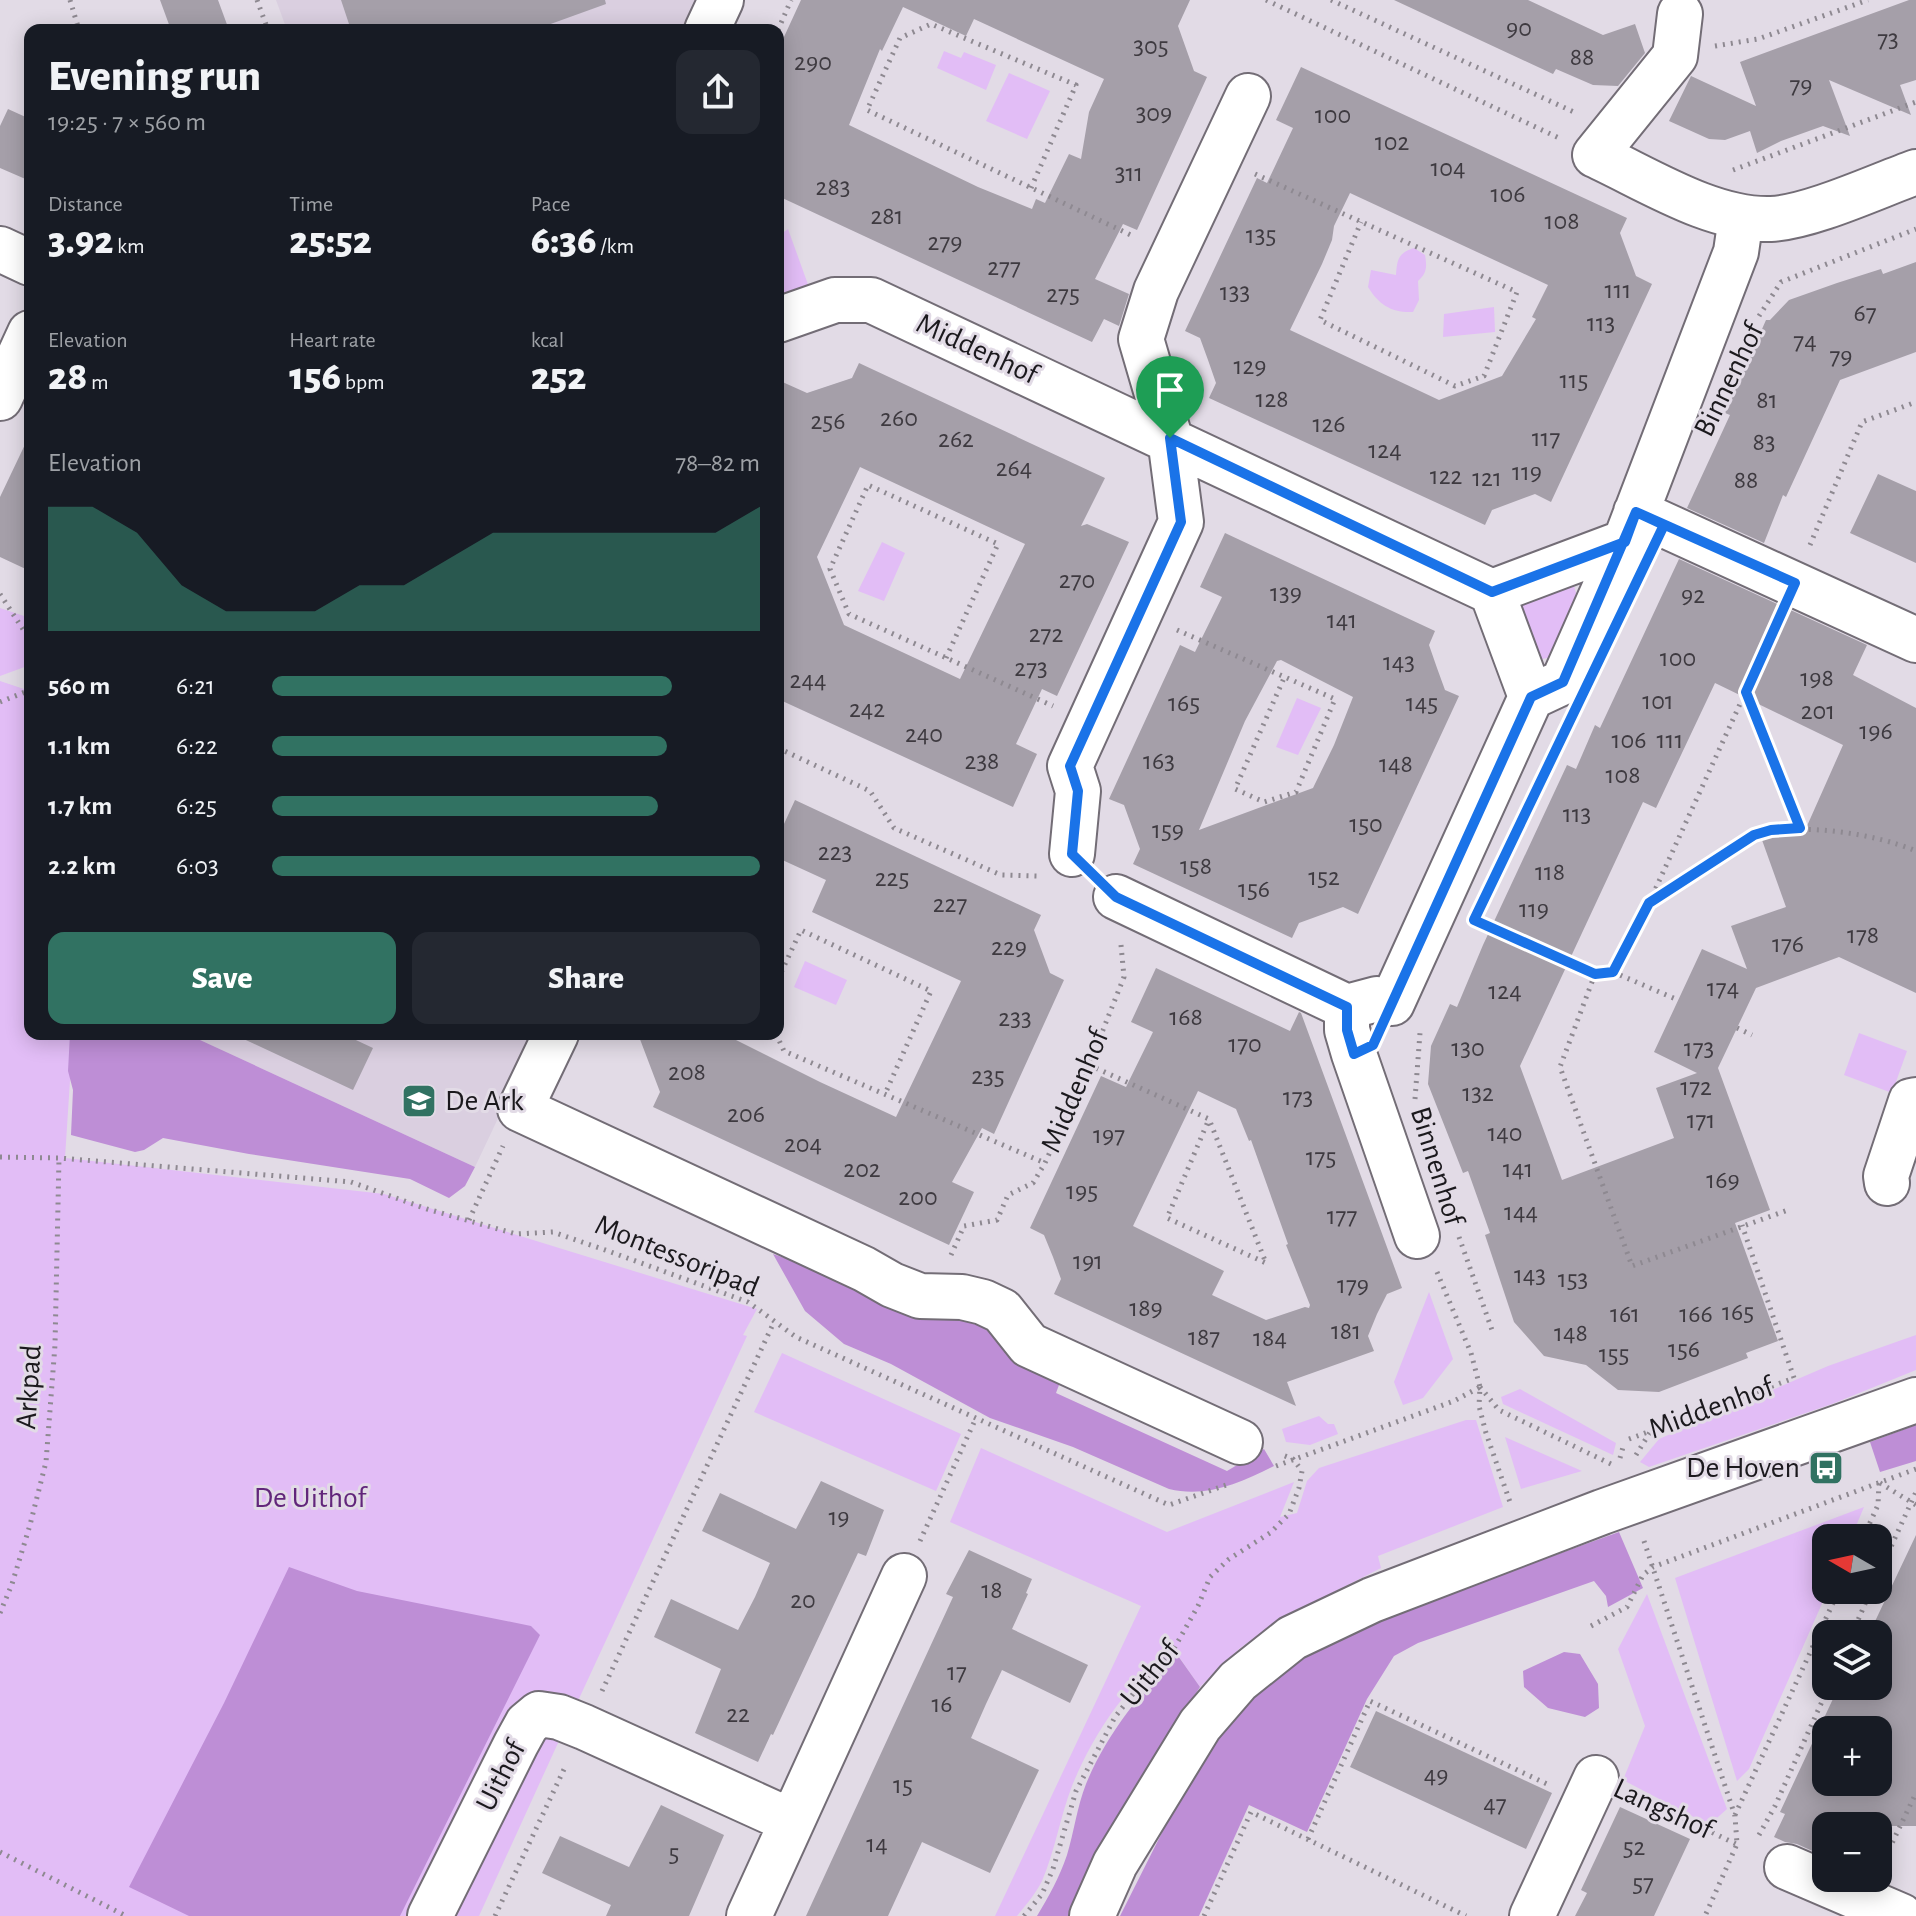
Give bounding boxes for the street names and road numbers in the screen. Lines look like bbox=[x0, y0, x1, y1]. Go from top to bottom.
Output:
street label: Middenhof bbox=[912, 308, 1044, 391]
street label: Binnenhof bbox=[1689, 317, 1770, 441]
street label: Middenhof bbox=[1036, 1023, 1115, 1157]
street label: Binnenhof bbox=[1405, 1103, 1470, 1231]
street label: Montessoripad bbox=[591, 1209, 763, 1303]
street label: Arkpad bbox=[11, 1344, 47, 1430]
street label: Middenhof bbox=[1645, 1371, 1779, 1444]
street label: Uithof bbox=[1115, 1634, 1186, 1712]
street label: Uithof bbox=[471, 1734, 532, 1816]
street label: Langshof bbox=[1609, 1773, 1719, 1846]

